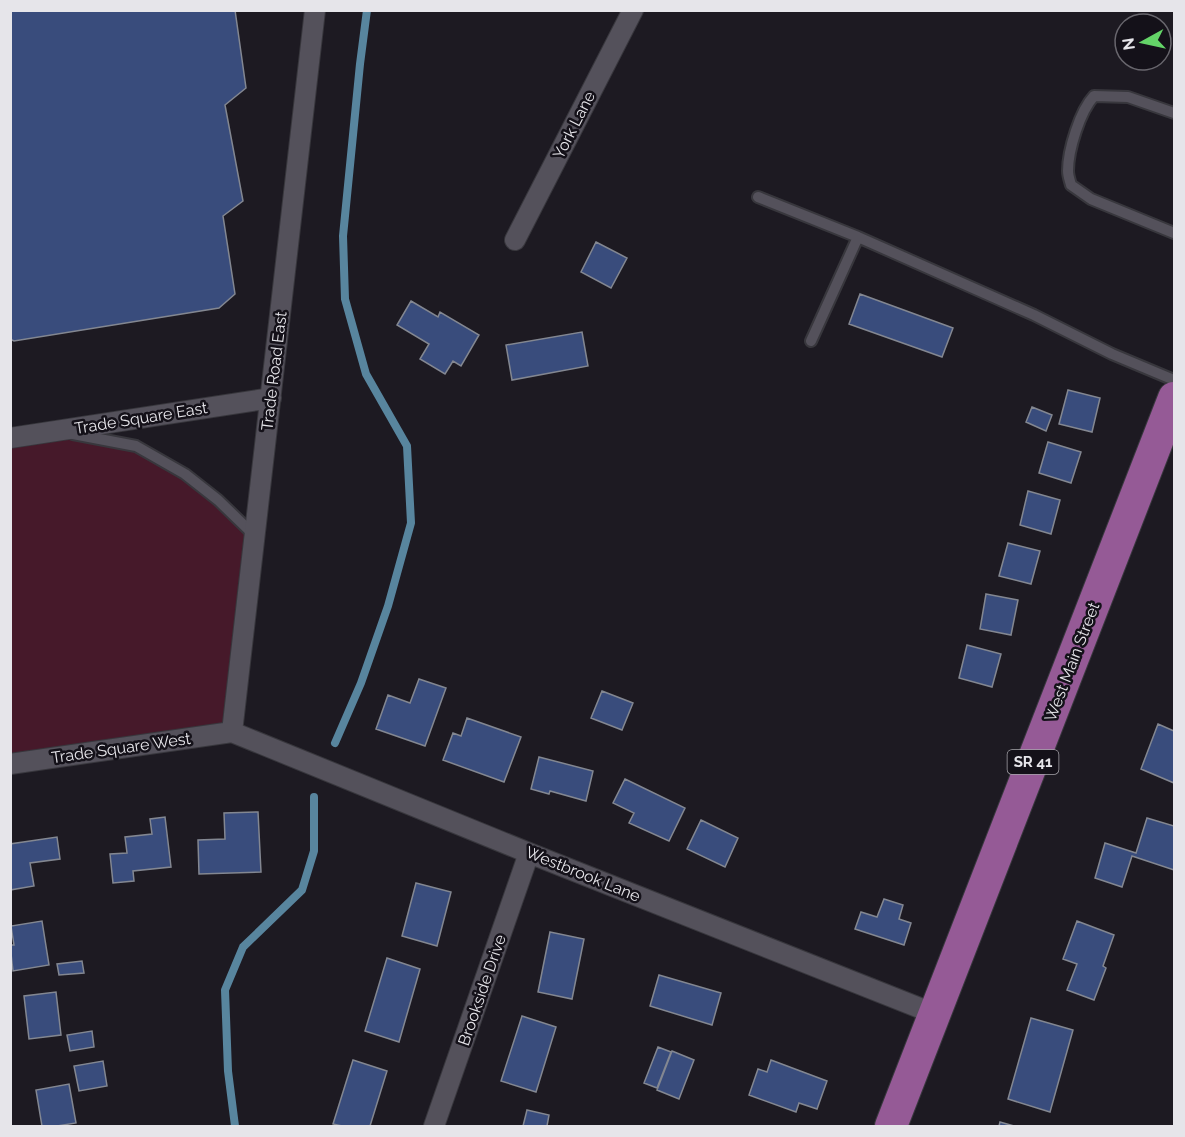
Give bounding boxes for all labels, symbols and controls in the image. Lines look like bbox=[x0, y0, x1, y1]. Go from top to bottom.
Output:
north arrow bbox=[1113, 12, 1173, 72]
text: N bbox=[1118, 37, 1139, 51]
street label: York Lane bbox=[549, 88, 599, 162]
street label: Trade Road East bbox=[257, 310, 291, 432]
street label: Trade Square East bbox=[73, 398, 209, 438]
street label: West Main Street bbox=[1041, 599, 1104, 724]
street label: Trade Square West bbox=[50, 729, 192, 767]
road number: SR 41 bbox=[1008, 750, 1058, 774]
street label: Westbrook Lane bbox=[523, 842, 643, 906]
street label: Brookside Drive bbox=[454, 932, 510, 1048]

